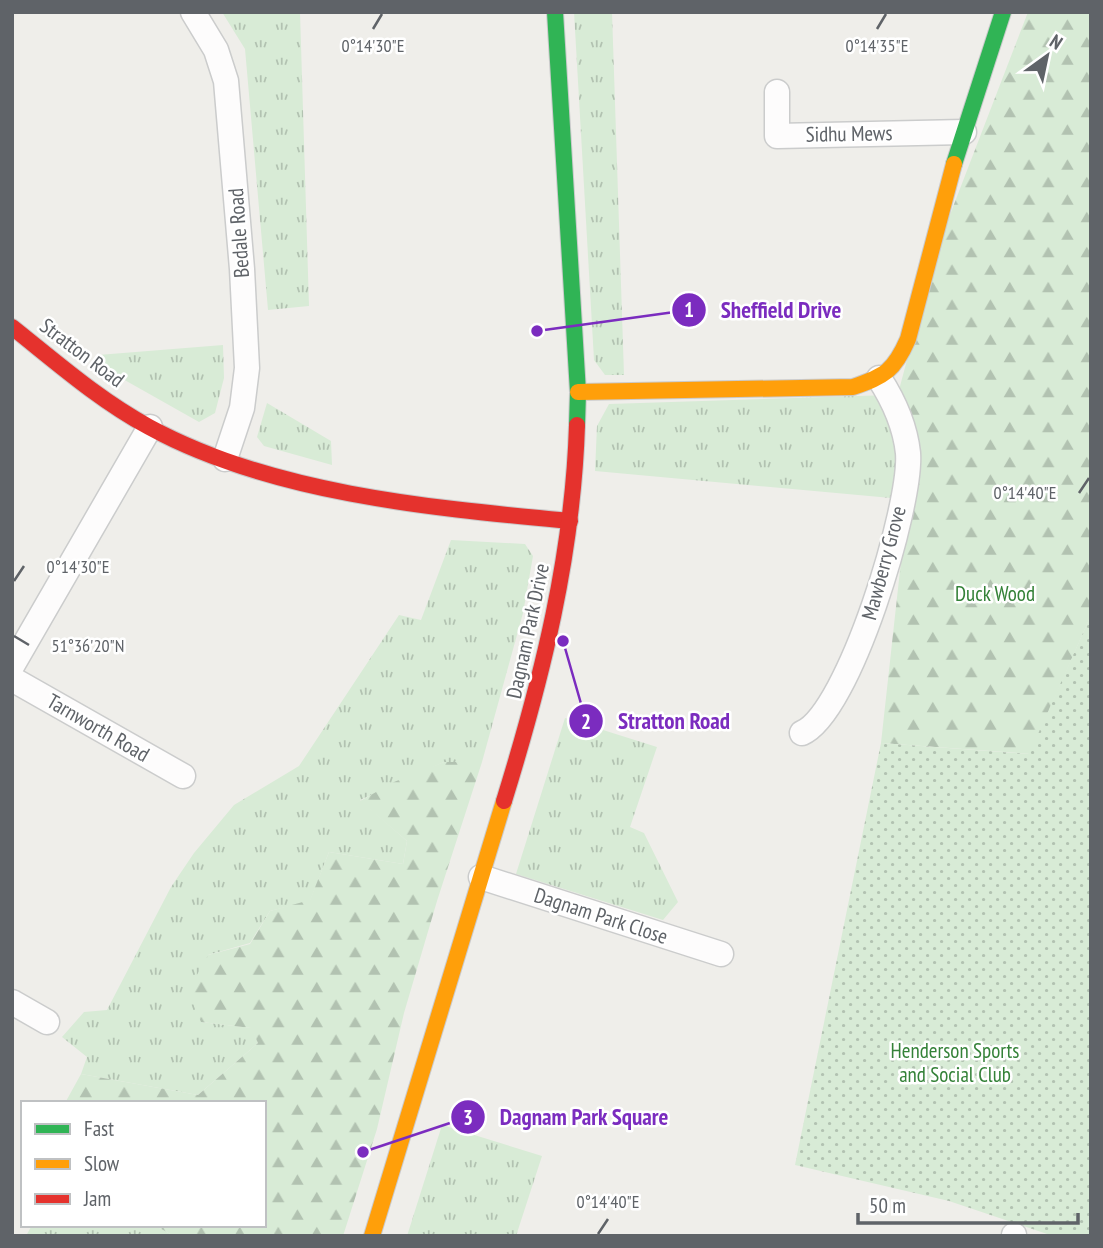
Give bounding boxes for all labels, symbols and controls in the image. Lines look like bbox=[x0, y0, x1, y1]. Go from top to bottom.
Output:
north arrow bbox=[1012, 21, 1082, 91]
text: N bbox=[1045, 29, 1067, 55]
text: 0°14'30"E bbox=[342, 34, 404, 57]
text: 0°14'35"E bbox=[846, 34, 908, 57]
street label: Sidhu Mews bbox=[805, 119, 893, 148]
street label: Bedale Road bbox=[222, 187, 255, 279]
callout: Sheffield Drive bbox=[672, 288, 855, 332]
text: Sheffield Drive bbox=[721, 295, 841, 324]
text: 1 bbox=[684, 296, 694, 323]
street label: Stratton Road bbox=[35, 312, 130, 393]
text: 0°14'40"E bbox=[994, 481, 1056, 504]
street label: Mawberry Grove bbox=[855, 503, 912, 623]
text: 0°14'30"E bbox=[47, 555, 109, 578]
street label: Dagnam Park Drive bbox=[500, 561, 555, 701]
park label: Duck Wood bbox=[955, 580, 1035, 607]
text: 51°36'20"N bbox=[52, 634, 124, 657]
street label: Tarnworth Road bbox=[42, 687, 154, 768]
callout: Stratton Road bbox=[569, 699, 744, 743]
text: Stratton Road bbox=[618, 706, 730, 735]
text: 2 bbox=[581, 708, 591, 735]
street label: Dagnam Park Close bbox=[531, 881, 671, 950]
park label: Henderson Sports and Social Club bbox=[891, 1037, 1019, 1088]
callout: Dagnam Park Square bbox=[450, 1095, 683, 1139]
legend bbox=[21, 1101, 266, 1227]
text: Dagnam Park Square bbox=[500, 1102, 669, 1131]
text: 3 bbox=[463, 1104, 473, 1131]
text: Fast bbox=[84, 1115, 114, 1142]
text: Slow bbox=[84, 1150, 120, 1177]
scale bar bbox=[858, 1182, 1078, 1226]
text: Jam bbox=[83, 1185, 111, 1212]
text: 0°14'40"E bbox=[577, 1190, 639, 1213]
text: 50 m bbox=[869, 1192, 906, 1219]

